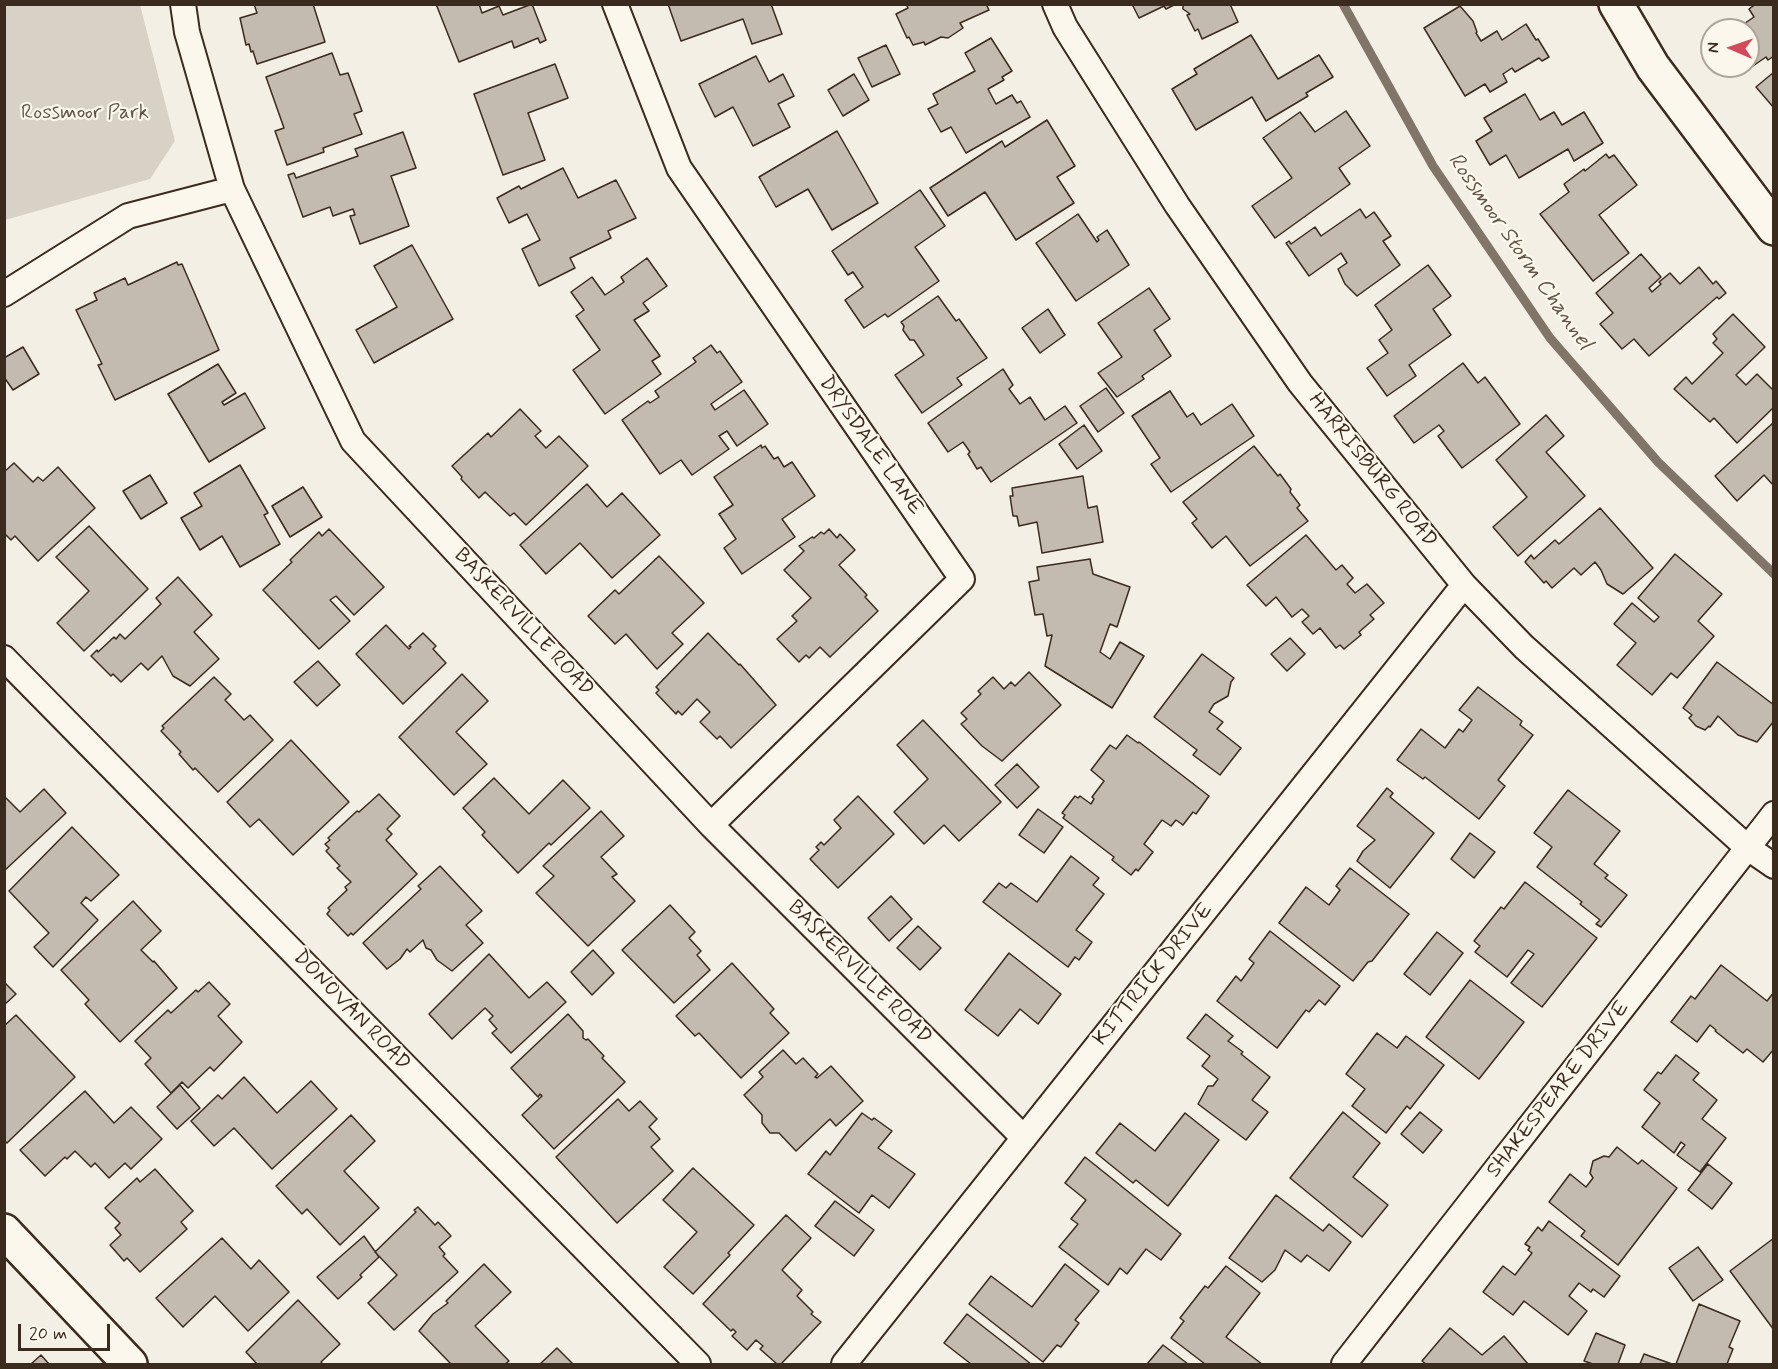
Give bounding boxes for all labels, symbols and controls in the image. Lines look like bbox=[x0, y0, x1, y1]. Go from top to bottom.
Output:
north arrow bbox=[1700, 18, 1760, 78]
text: N bbox=[1703, 42, 1724, 53]
park label: Rossmoor Park bbox=[21, 101, 149, 127]
water label: Rossmoor Storm Channel bbox=[1441, 148, 1597, 356]
street label: DRYSDALE LANE bbox=[813, 371, 927, 521]
street label: HARRISBURG ROAD bbox=[1302, 389, 1442, 553]
street label: BASKERVILLE ROAD bbox=[448, 544, 598, 702]
street label: BASKERVILLE ROAD bbox=[782, 896, 936, 1050]
street label: KITTRICK DRIVE bbox=[1089, 899, 1219, 1051]
street label: DONOVAN ROAD bbox=[287, 945, 415, 1077]
street label: SHAKESPEARE DRIVE bbox=[1482, 997, 1636, 1183]
scale bar bbox=[21, 1312, 112, 1350]
text: 20 m bbox=[29, 1322, 67, 1346]

